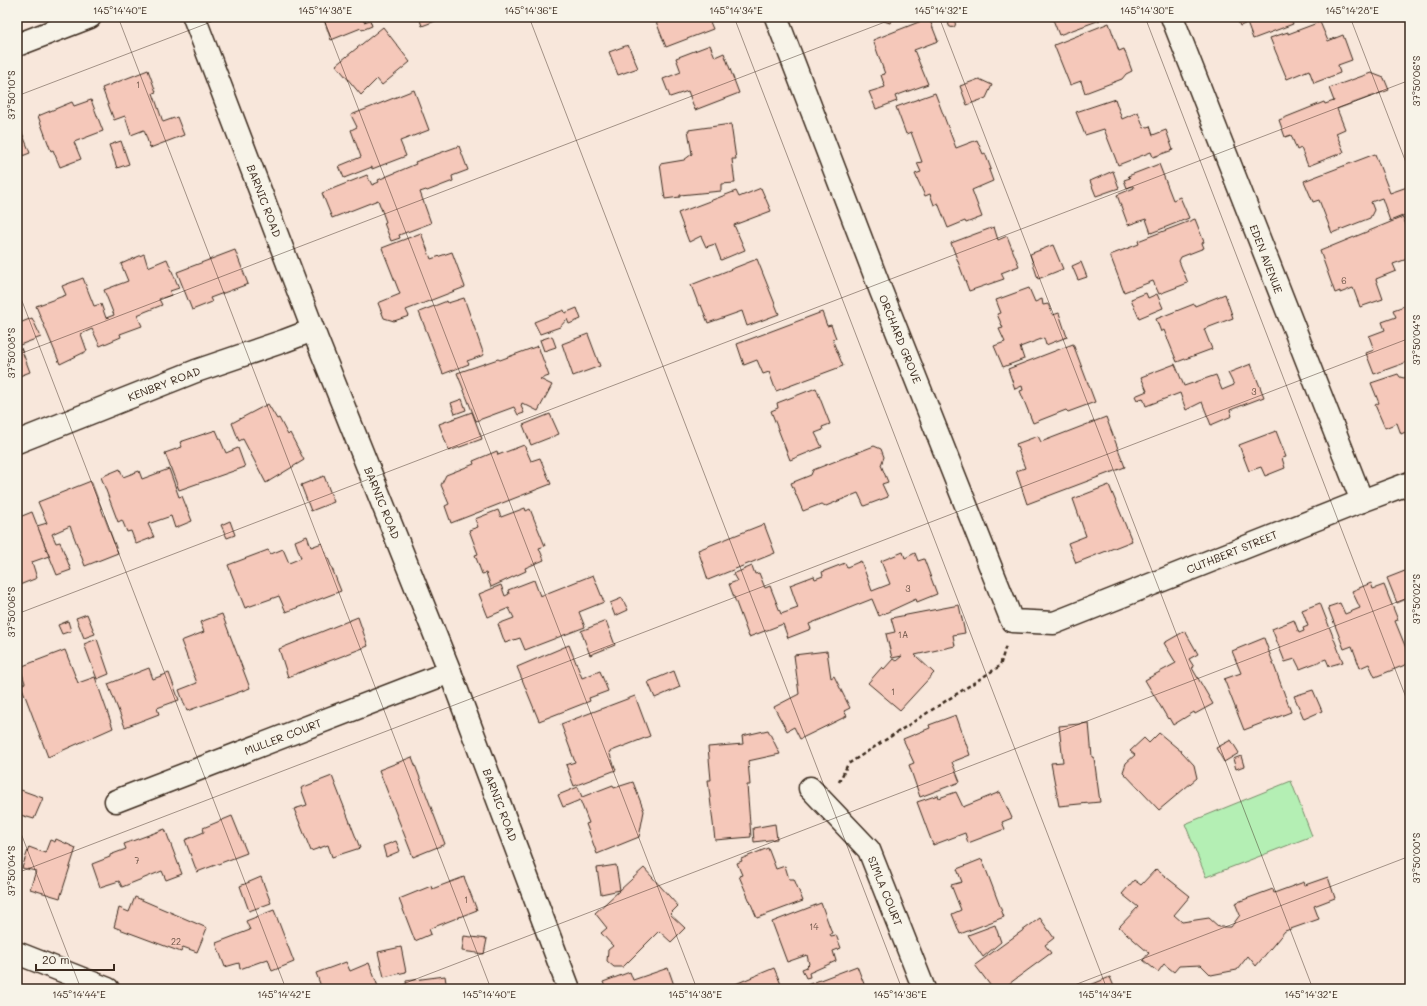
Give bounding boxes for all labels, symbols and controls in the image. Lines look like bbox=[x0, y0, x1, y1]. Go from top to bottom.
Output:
text: 145°14'40"E bbox=[93, 3, 147, 17]
text: 145°14'38"E bbox=[298, 3, 352, 17]
text: 145°14'36"E bbox=[504, 3, 558, 17]
text: 145°14'34"E bbox=[709, 3, 763, 17]
text: 145°14'32"E bbox=[914, 3, 968, 17]
text: 145°14'30"E bbox=[1120, 3, 1174, 17]
text: 145°14'28"E bbox=[1325, 3, 1379, 17]
text: 37°50'06"S bbox=[1409, 55, 1423, 106]
text: 37°50'10"S bbox=[4, 70, 18, 120]
house number: 1 bbox=[136, 79, 140, 90]
street label: BARNIC ROAD bbox=[244, 162, 285, 239]
street label: EDEN AVENUE bbox=[1246, 222, 1287, 296]
house number: 6 bbox=[1341, 275, 1347, 286]
street label: ORCHARD GROVE bbox=[876, 292, 925, 385]
text: 37°50'04"S bbox=[1409, 314, 1423, 365]
text: 37°50'08"S bbox=[4, 327, 18, 378]
street label: KENBRY ROAD bbox=[125, 363, 202, 404]
house number: 3 bbox=[1251, 386, 1257, 397]
street label: BARNIC ROAD bbox=[361, 464, 404, 541]
street label: CUTHBERT STREET bbox=[1184, 526, 1280, 577]
text: 37°50'02"S bbox=[1409, 573, 1423, 624]
house number: 3 bbox=[905, 583, 911, 594]
text: 37°50'06"S bbox=[4, 586, 18, 637]
house number: 1A bbox=[898, 629, 908, 640]
house number: 1 bbox=[891, 686, 895, 697]
street label: MULLER COURT bbox=[242, 715, 324, 758]
street label: BARNIC ROAD bbox=[480, 766, 521, 843]
text: 37°50'00"S bbox=[1409, 832, 1423, 883]
text: 37°50'04"S bbox=[4, 845, 18, 896]
street label: SIMLA COURT bbox=[865, 854, 906, 928]
house number: 7 bbox=[134, 855, 140, 866]
house number: 1 bbox=[464, 894, 468, 905]
house number: 14 bbox=[809, 921, 819, 932]
house number: 22 bbox=[171, 936, 181, 947]
scale bar bbox=[36, 946, 114, 972]
text: 20 m bbox=[42, 951, 70, 967]
text: 145°14'44"E bbox=[52, 987, 106, 1001]
text: 145°14'42"E bbox=[257, 987, 311, 1001]
text: 145°14'40"E bbox=[462, 987, 516, 1001]
text: 145°14'38"E bbox=[668, 987, 722, 1001]
text: 145°14'36"E bbox=[873, 987, 927, 1001]
text: 145°14'34"E bbox=[1078, 987, 1132, 1001]
text: 145°14'32"E bbox=[1284, 987, 1338, 1001]

